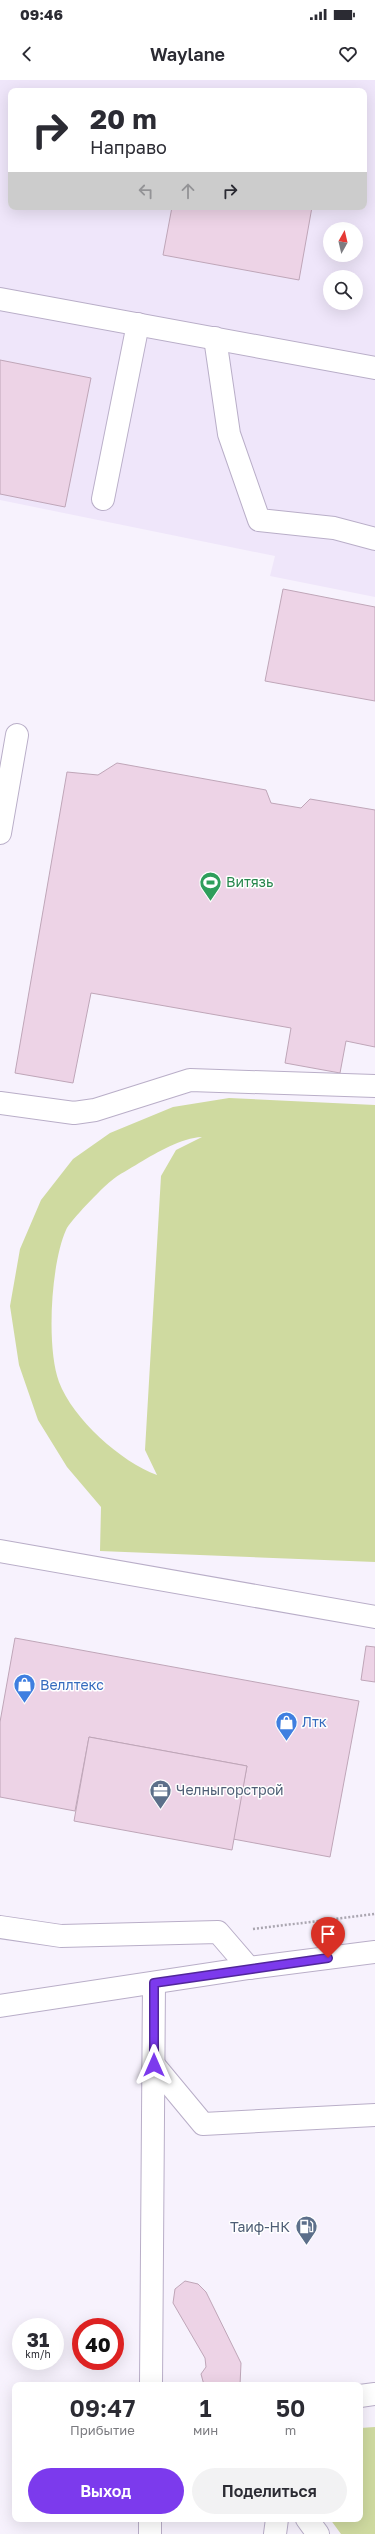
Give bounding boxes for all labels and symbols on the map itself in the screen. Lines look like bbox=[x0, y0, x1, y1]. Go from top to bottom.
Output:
north arrow bbox=[323, 222, 363, 262]
sports icon: Витязь bbox=[197, 869, 223, 902]
place label: Витязь bbox=[226, 873, 273, 890]
shop icon: Веллтекс bbox=[11, 1672, 37, 1705]
place label: Веллтекс bbox=[40, 1676, 104, 1693]
shop icon: Лтк bbox=[273, 1709, 299, 1742]
place label: Лтк bbox=[302, 1713, 327, 1730]
office icon: Челныгорстрой bbox=[147, 1777, 173, 1810]
place label: Челныгорстрой bbox=[176, 1781, 284, 1798]
pin bbox=[311, 1917, 345, 1958]
position arrow bbox=[133, 2044, 175, 2086]
fuel station icon: Таиф-НК bbox=[293, 2214, 319, 2247]
place label: Таиф-НК bbox=[230, 2218, 290, 2235]
speed limit sign: 40 bbox=[72, 2318, 124, 2370]

